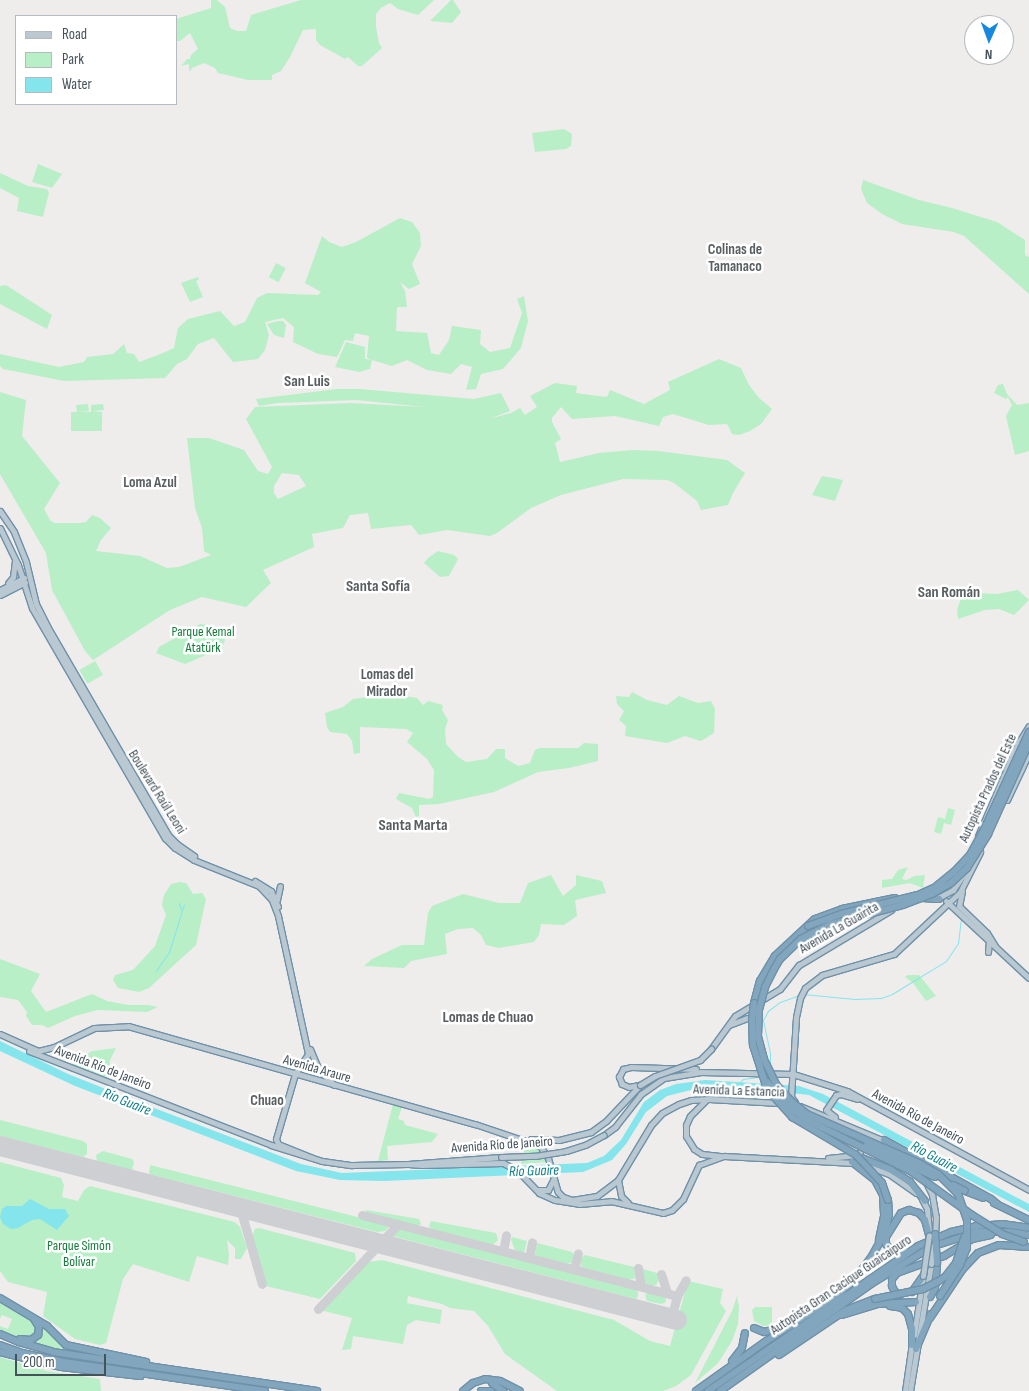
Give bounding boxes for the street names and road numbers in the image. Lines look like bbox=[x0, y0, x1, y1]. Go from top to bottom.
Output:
street label: Autopista Prados del Este bbox=[955, 731, 1021, 845]
street label: Boulevard Raúl Leoni bbox=[124, 747, 190, 837]
street label: Avenida La Guairita bbox=[796, 899, 882, 957]
street label: Avenida Río de Janeiro bbox=[53, 1042, 153, 1094]
street label: Avenida Araure bbox=[281, 1051, 353, 1087]
street label: Avenida La Estancia bbox=[693, 1081, 785, 1101]
street label: Avenida Río de Janeiro bbox=[869, 1086, 967, 1148]
street label: Avenida Río de Janeiro bbox=[451, 1133, 553, 1157]
street label: Autopista Gran Cacique Guaicaipuro bbox=[767, 1231, 915, 1339]

